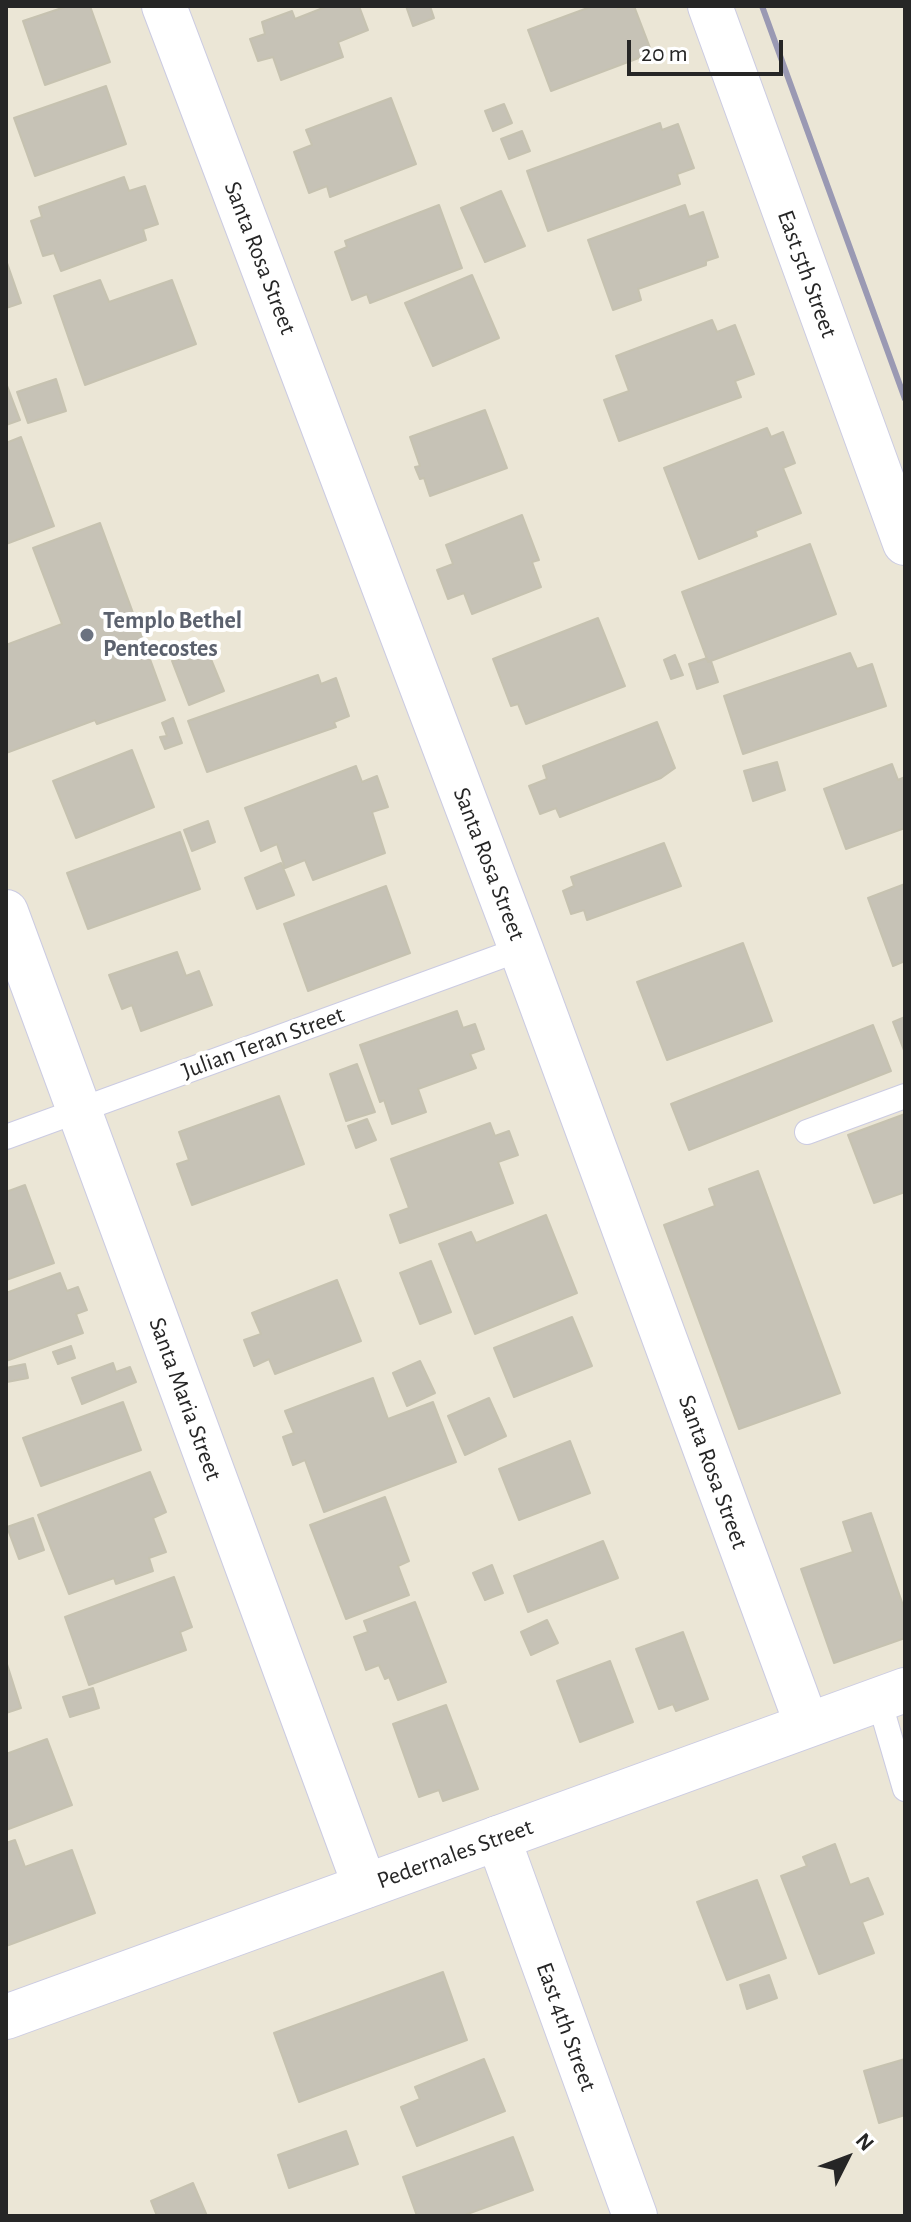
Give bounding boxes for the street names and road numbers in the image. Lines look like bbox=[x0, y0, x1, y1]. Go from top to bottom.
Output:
street label: Santa Rosa Street bbox=[218, 177, 302, 339]
street label: East 5th Street bbox=[771, 206, 843, 342]
street label: Santa Rosa Street bbox=[447, 783, 531, 945]
street label: Julian Teran Street bbox=[178, 1000, 348, 1086]
street label: Santa Maria Street bbox=[142, 1314, 228, 1484]
street label: Santa Rosa Street bbox=[672, 1391, 754, 1553]
street label: Pedernales Street bbox=[373, 1812, 537, 1896]
street label: East 4th Street bbox=[529, 1959, 603, 2095]

